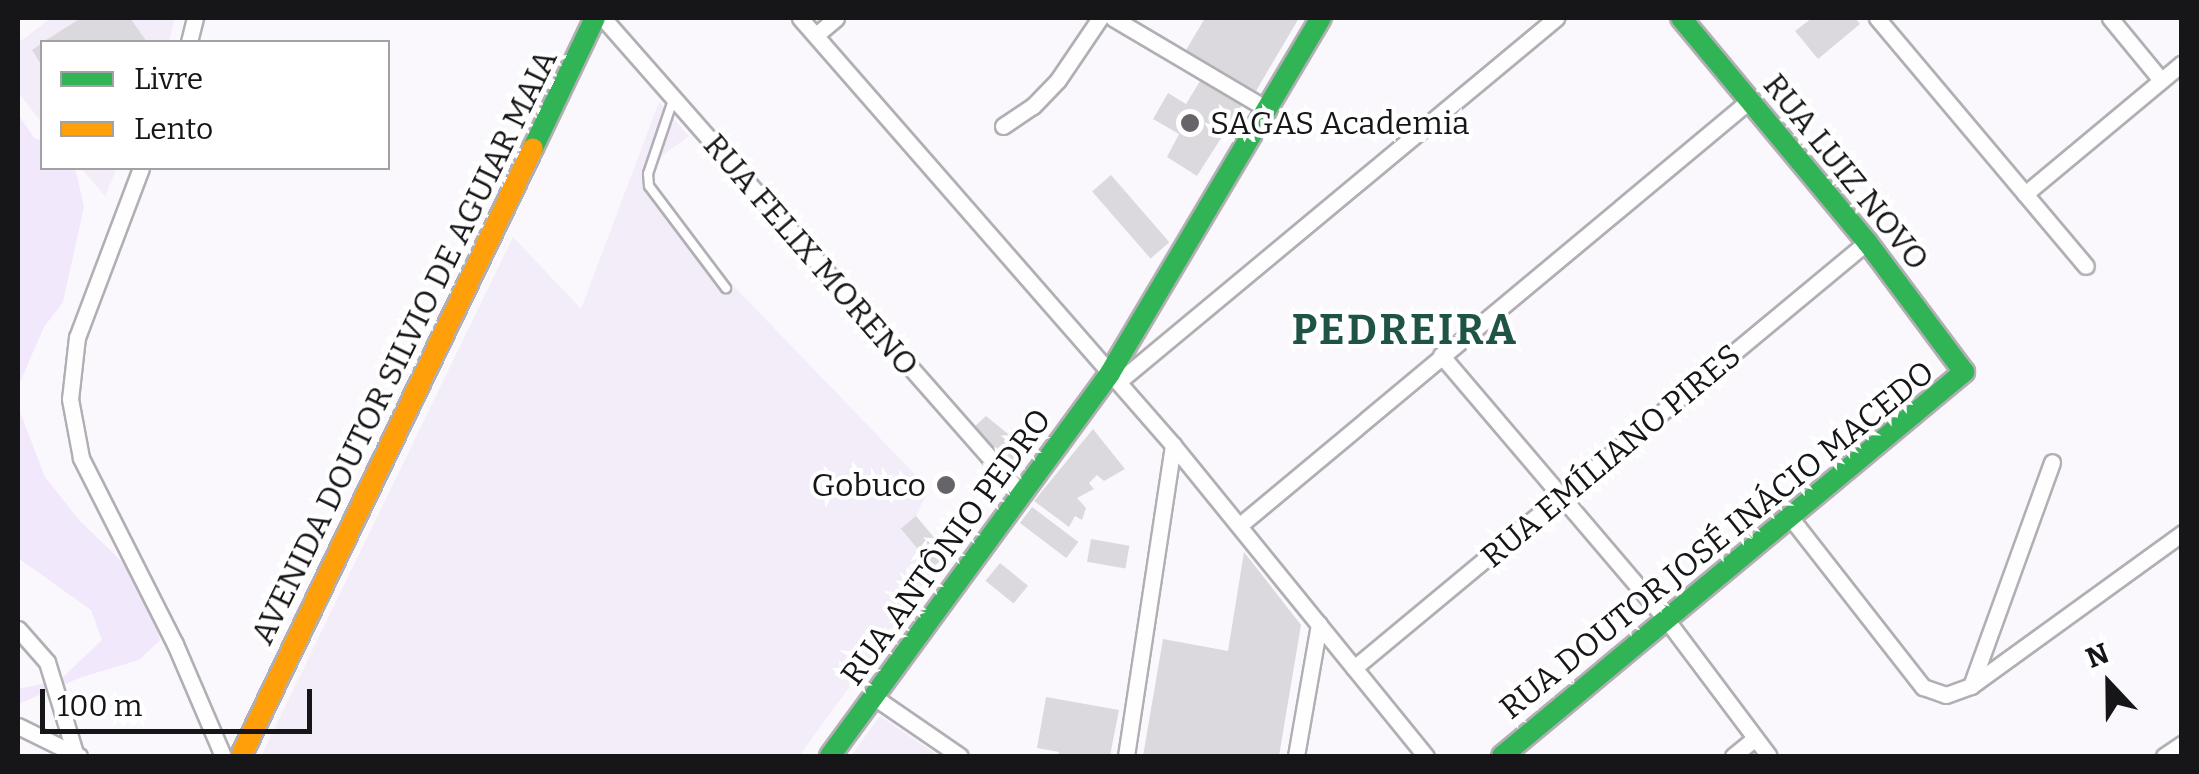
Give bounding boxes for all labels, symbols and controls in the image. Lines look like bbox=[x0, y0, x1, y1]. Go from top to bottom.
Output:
legend bbox=[40, 40, 390, 170]
street label: AVENIDA DOUTOR SILVIO DE AGUIAR MAIA bbox=[243, 43, 565, 651]
text: Livre bbox=[134, 61, 203, 97]
street label: RUA LUIZ NOVO bbox=[1755, 66, 1937, 278]
place label: SAGAS Academia bbox=[1210, 104, 1469, 142]
text: Lento bbox=[134, 111, 213, 147]
marker: SAGAS Academia bbox=[1179, 112, 1201, 134]
street label: RUA FELIX MORENO bbox=[695, 126, 927, 384]
district label: PEDREIRA bbox=[1292, 305, 1518, 355]
street label: RUA EMÍLIANO PIRES bbox=[1474, 336, 1748, 576]
street label: RUA DOUTOR JOSÉ INÁCIO MACEDO bbox=[1492, 353, 1942, 727]
street label: RUA ANTÔNIO PEDRO bbox=[833, 401, 1059, 693]
place label: Gobuco bbox=[811, 466, 926, 504]
marker: Gobuco bbox=[935, 474, 957, 496]
north arrow bbox=[2059, 634, 2159, 734]
text: N bbox=[2081, 636, 2114, 675]
scale bar bbox=[45, 669, 318, 731]
text: 100 m bbox=[57, 688, 142, 724]

